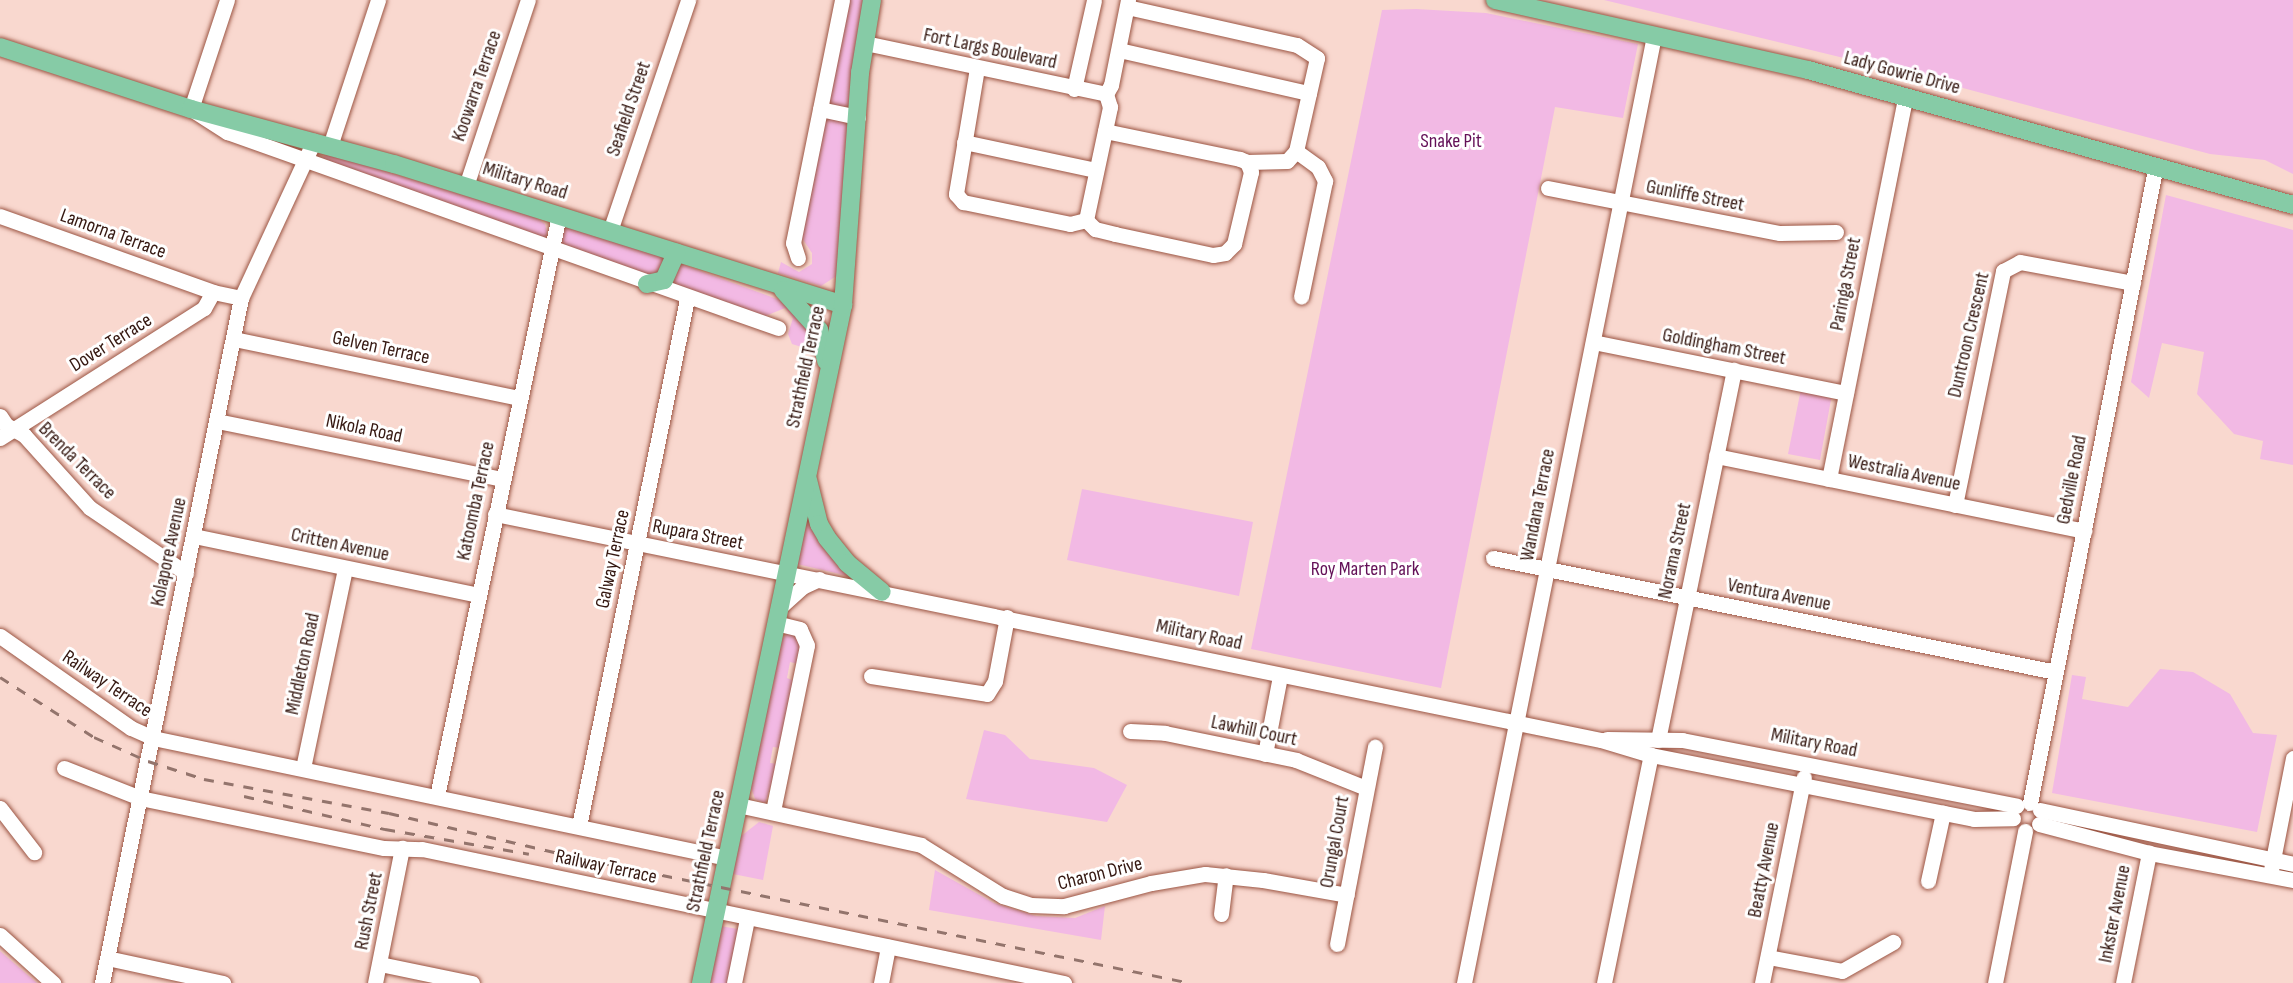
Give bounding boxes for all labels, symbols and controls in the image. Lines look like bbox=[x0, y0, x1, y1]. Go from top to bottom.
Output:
street label: Fort Largs Boulevard bbox=[921, 23, 1059, 75]
street label: Koowarra Terrace bbox=[447, 27, 507, 145]
street label: Lady Gowrie Drive bbox=[1841, 46, 1963, 100]
street label: Seafield Street bbox=[602, 59, 656, 159]
park label: Snake Pit bbox=[1420, 129, 1482, 153]
street label: Military Road bbox=[480, 157, 570, 205]
street label: Gunliffe Street bbox=[1644, 175, 1746, 217]
street label: Lamorna Terrace bbox=[57, 204, 169, 264]
street label: Paringa Street bbox=[1825, 235, 1867, 333]
street label: Duntroon Crescent bbox=[1943, 270, 1995, 400]
street label: Strathfield Terrace bbox=[781, 304, 831, 430]
street label: Dover Terrace bbox=[66, 308, 156, 378]
street label: Goldingham Street bbox=[1660, 323, 1788, 371]
street label: Gelven Terrace bbox=[330, 326, 432, 370]
street label: Nikola Road bbox=[324, 409, 404, 449]
street label: Brenda Terrace bbox=[33, 417, 121, 505]
street label: Gedville Road bbox=[2052, 434, 2092, 526]
street label: Katoomba Terrace bbox=[452, 439, 500, 563]
street label: Wandana Terrace bbox=[1515, 447, 1561, 563]
street label: Westralia Avenue bbox=[1845, 449, 1963, 497]
street label: Kolapore Avenue bbox=[146, 495, 192, 609]
street label: Norama Street bbox=[1653, 501, 1697, 601]
street label: Galway Terrace bbox=[591, 507, 635, 611]
street label: Rupara Street bbox=[651, 514, 745, 556]
street label: Critten Avenue bbox=[289, 523, 391, 567]
park label: Roy Marten Park bbox=[1311, 557, 1419, 581]
street label: Ventura Avenue bbox=[1725, 573, 1833, 617]
street label: Middleton Road bbox=[281, 611, 325, 717]
street label: Military Road bbox=[1154, 614, 1244, 656]
street label: Railway Terrace bbox=[58, 645, 156, 723]
street label: Lawhill Court bbox=[1209, 710, 1299, 752]
street label: Military Road bbox=[1769, 723, 1859, 763]
street label: Strathfield Terrace bbox=[681, 788, 731, 914]
street label: Orungal Court bbox=[1315, 794, 1355, 890]
street label: Beatty Avenue bbox=[1743, 820, 1785, 920]
street label: Railway Terrace bbox=[553, 845, 659, 889]
street label: Charon Drive bbox=[1055, 852, 1145, 896]
street label: Inkster Avenue bbox=[2094, 863, 2136, 965]
street label: Rush Street bbox=[350, 870, 388, 952]

